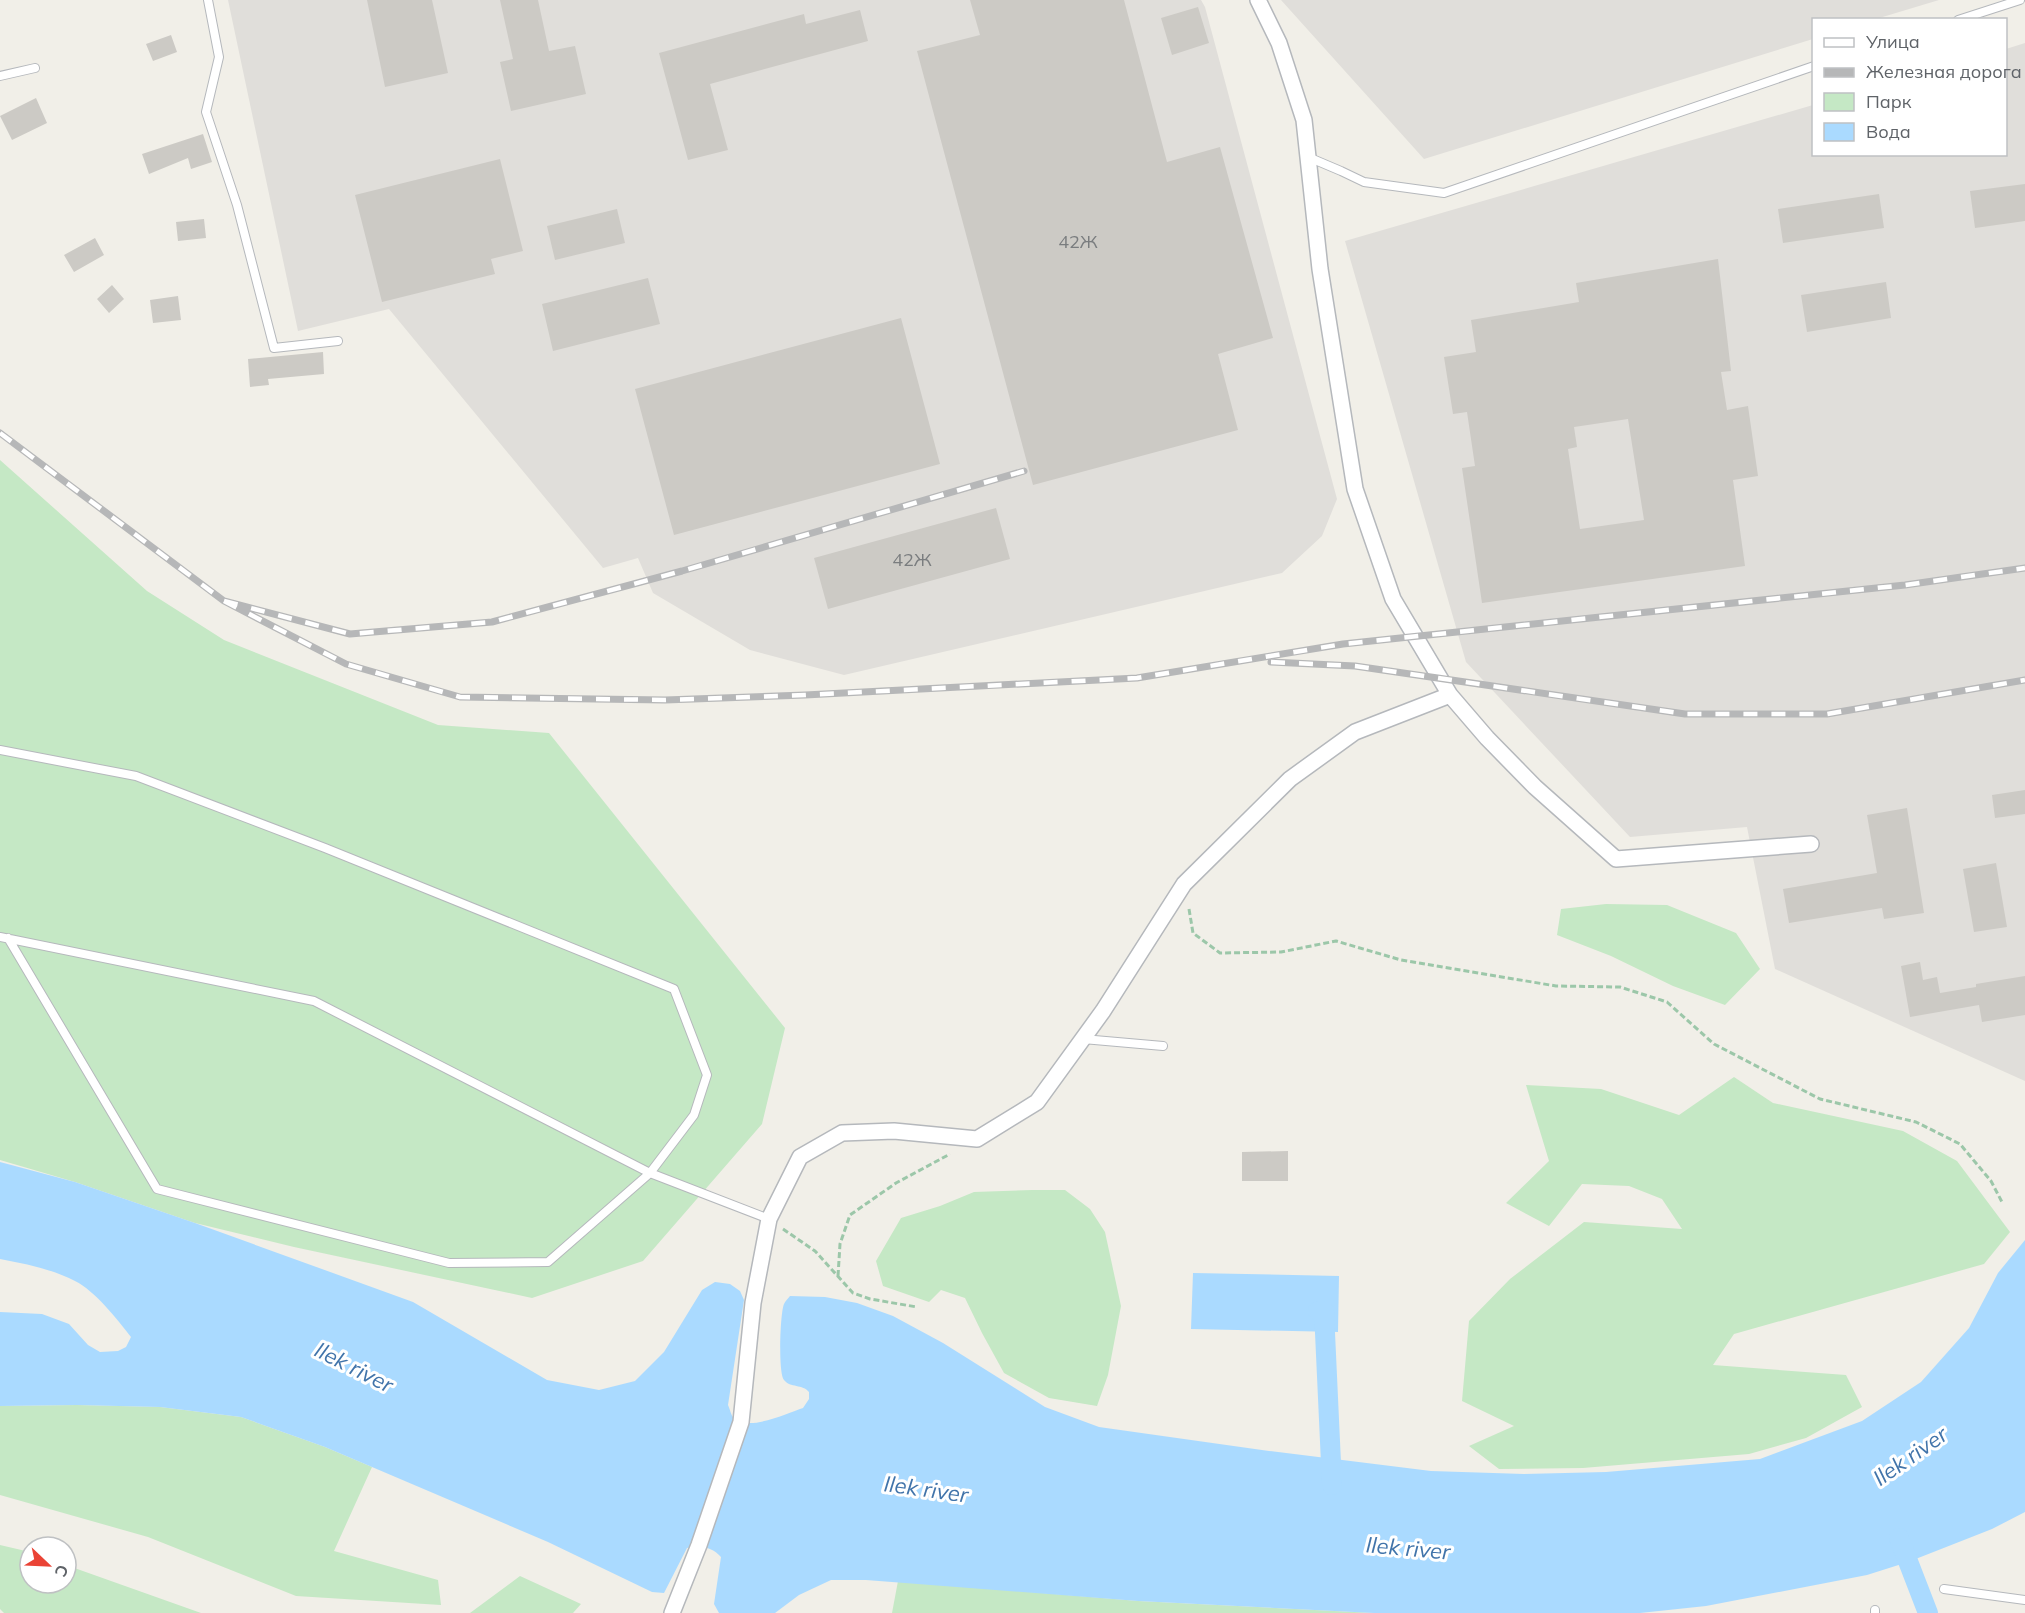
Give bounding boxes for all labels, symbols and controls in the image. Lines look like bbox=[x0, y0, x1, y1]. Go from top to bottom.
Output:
legend bbox=[1812, 18, 2007, 156]
text: Улица bbox=[1865, 30, 1920, 53]
text: Железная дорога bbox=[1866, 60, 2022, 83]
text: Парк bbox=[1866, 90, 1912, 113]
text: Вода bbox=[1866, 120, 1911, 143]
house number: 42Ж bbox=[1058, 230, 1098, 253]
house number: 42Ж bbox=[892, 548, 932, 571]
water label: Ilek river bbox=[310, 1335, 399, 1399]
water label: Ilek river bbox=[1867, 1420, 1954, 1492]
water label: Ilek river bbox=[882, 1469, 971, 1509]
water label: Ilek river bbox=[1365, 1530, 1452, 1566]
north arrow bbox=[18, 1535, 78, 1595]
text: С bbox=[50, 1562, 73, 1580]

